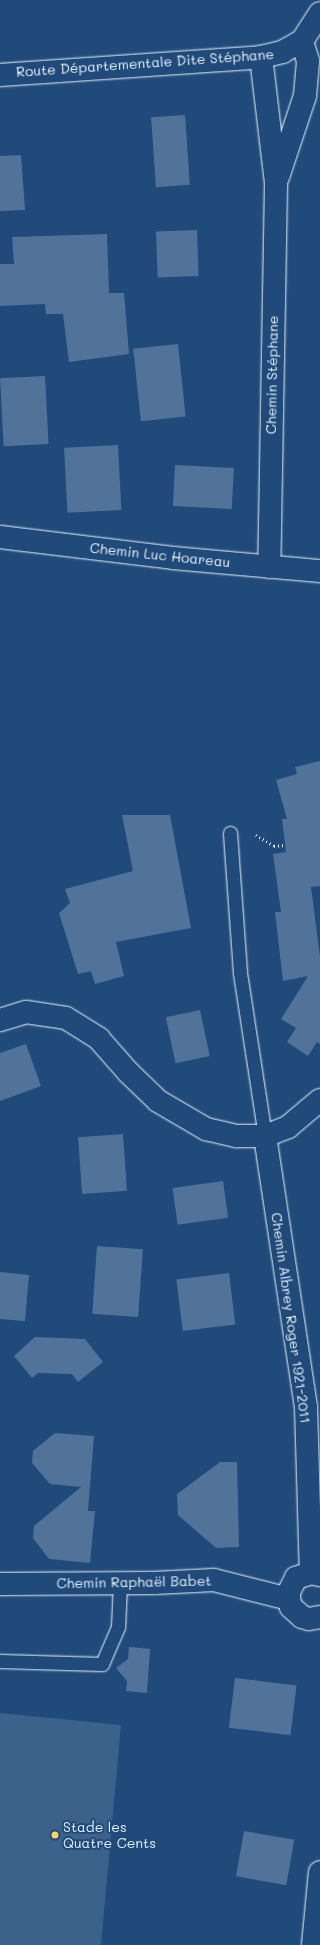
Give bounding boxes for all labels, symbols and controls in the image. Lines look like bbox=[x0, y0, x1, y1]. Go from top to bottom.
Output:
street label: Route Départementale Dite Stéphane bbox=[16, 46, 274, 80]
street label: Chemin Stéphane bbox=[263, 316, 281, 434]
street label: Chemin Luc Hoareau bbox=[89, 539, 231, 571]
street label: Chemin Albrey Roger 1921-2011 bbox=[268, 1211, 314, 1425]
street label: Chemin Raphaël Babet bbox=[56, 1572, 212, 1592]
place label: Stade les Quatre Cents bbox=[63, 1819, 156, 1852]
marker: Stade les Quatre Cents bbox=[50, 1830, 60, 1840]

